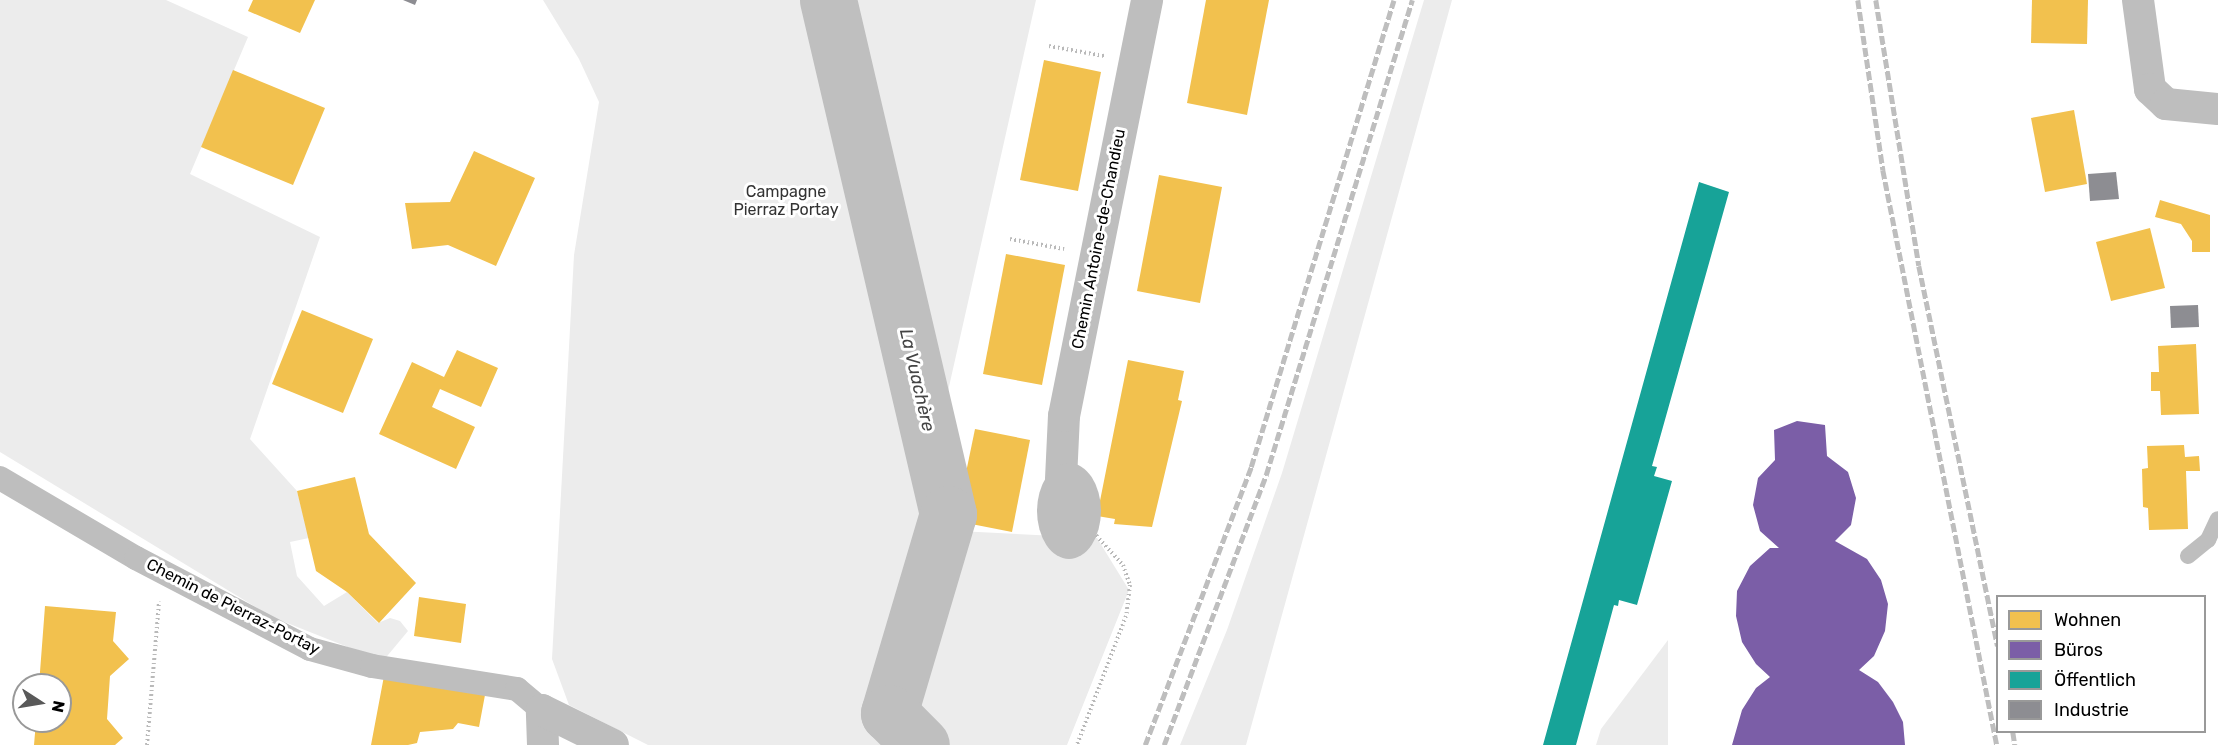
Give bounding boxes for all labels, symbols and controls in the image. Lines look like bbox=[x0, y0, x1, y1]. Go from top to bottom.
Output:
street label: Chemin Antoine-de-Chandieu bbox=[1068, 127, 1130, 351]
park label: Campagne Pierraz Portay bbox=[733, 182, 839, 220]
water label: La Vuachère bbox=[895, 326, 939, 434]
street label: Chemin de Pierraz-Portay bbox=[143, 555, 323, 659]
legend bbox=[1996, 595, 2206, 733]
text: Wohnen bbox=[2054, 609, 2121, 631]
text: Büros bbox=[2054, 639, 2103, 661]
text: Öffentlich bbox=[2054, 669, 2136, 691]
north arrow bbox=[12, 673, 72, 733]
text: N bbox=[48, 699, 69, 714]
text: Industrie bbox=[2054, 699, 2129, 721]

